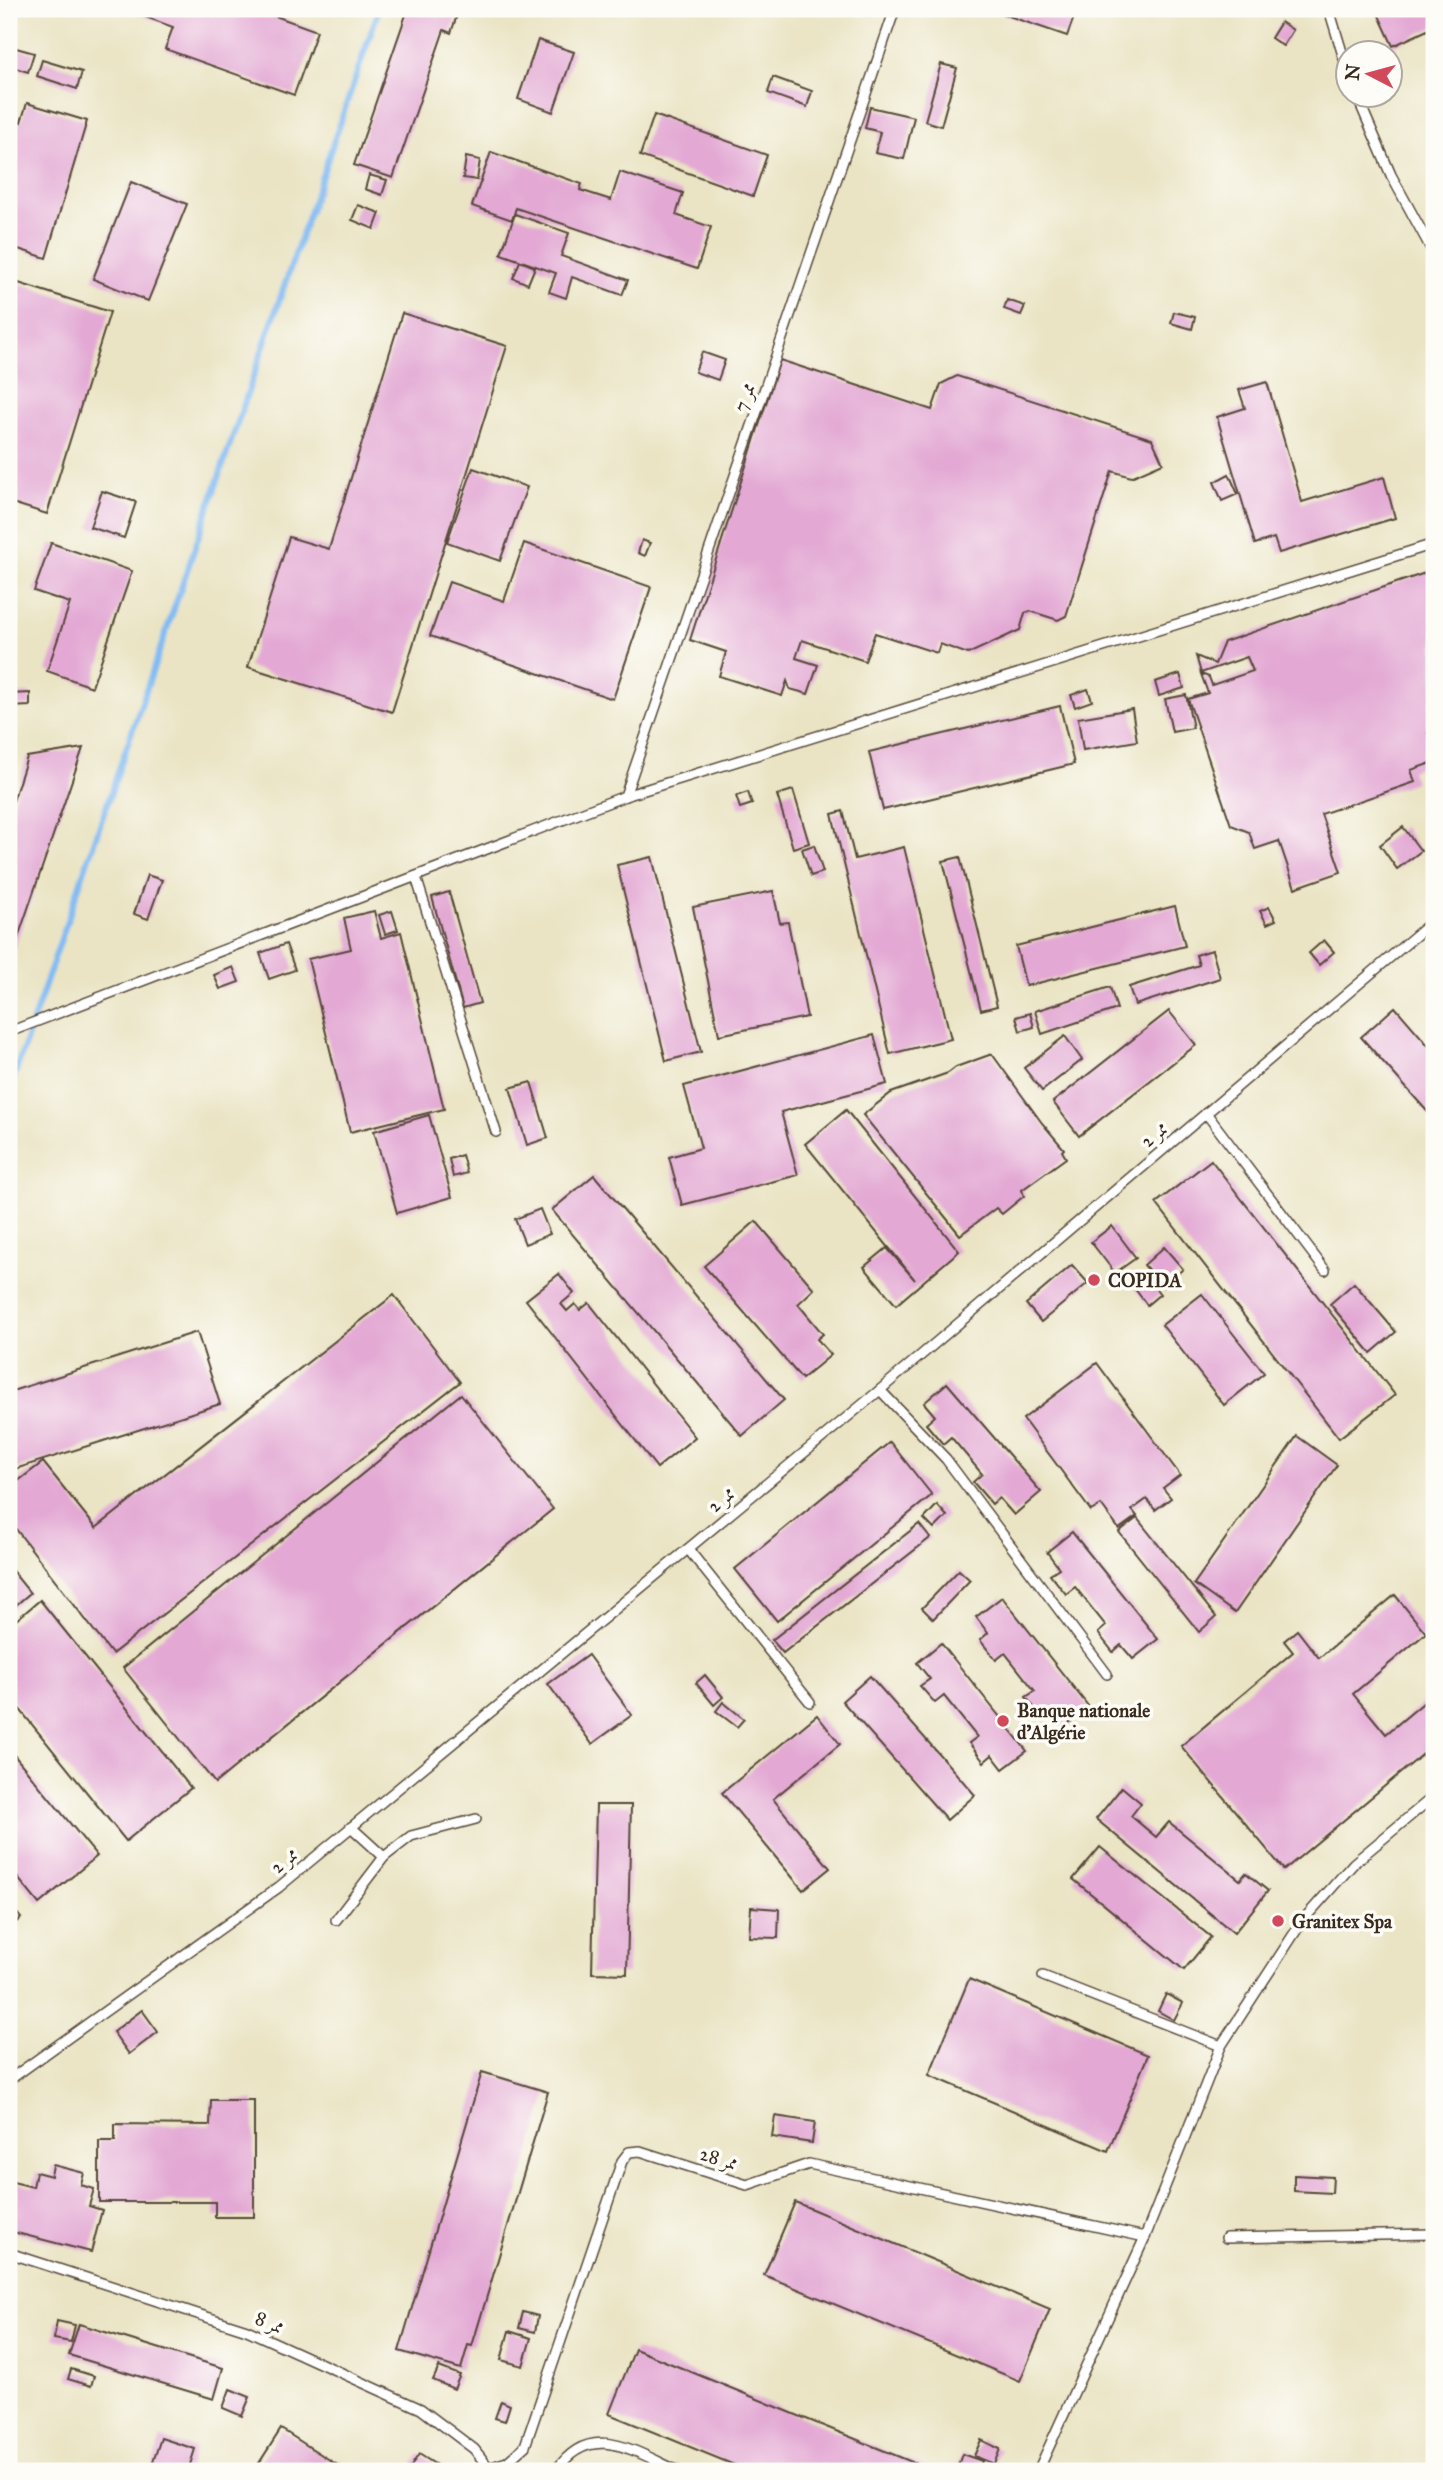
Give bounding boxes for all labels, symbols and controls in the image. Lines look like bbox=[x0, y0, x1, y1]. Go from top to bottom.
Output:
north arrow bbox=[1334, 38, 1404, 108]
text: N bbox=[1340, 63, 1365, 81]
street label: ممر 7 bbox=[729, 380, 761, 415]
street label: ممر 2 bbox=[1136, 1116, 1173, 1153]
place label: COPIDA bbox=[1108, 1269, 1182, 1292]
marker: COPIDA bbox=[1086, 1272, 1102, 1288]
street label: ممر 2 bbox=[703, 1481, 740, 1518]
place label: Banque nationale d'Algérie bbox=[1017, 1699, 1150, 1745]
marker: Banque nationale d'Algérie bbox=[995, 1713, 1011, 1729]
street label: ممر 2 bbox=[266, 1842, 303, 1879]
place label: Granitex Spa bbox=[1292, 1910, 1393, 1934]
marker: Granitex Spa bbox=[1270, 1913, 1286, 1929]
street label: ممر 28 bbox=[697, 2142, 741, 2176]
street label: ممر 8 bbox=[251, 2306, 288, 2340]

